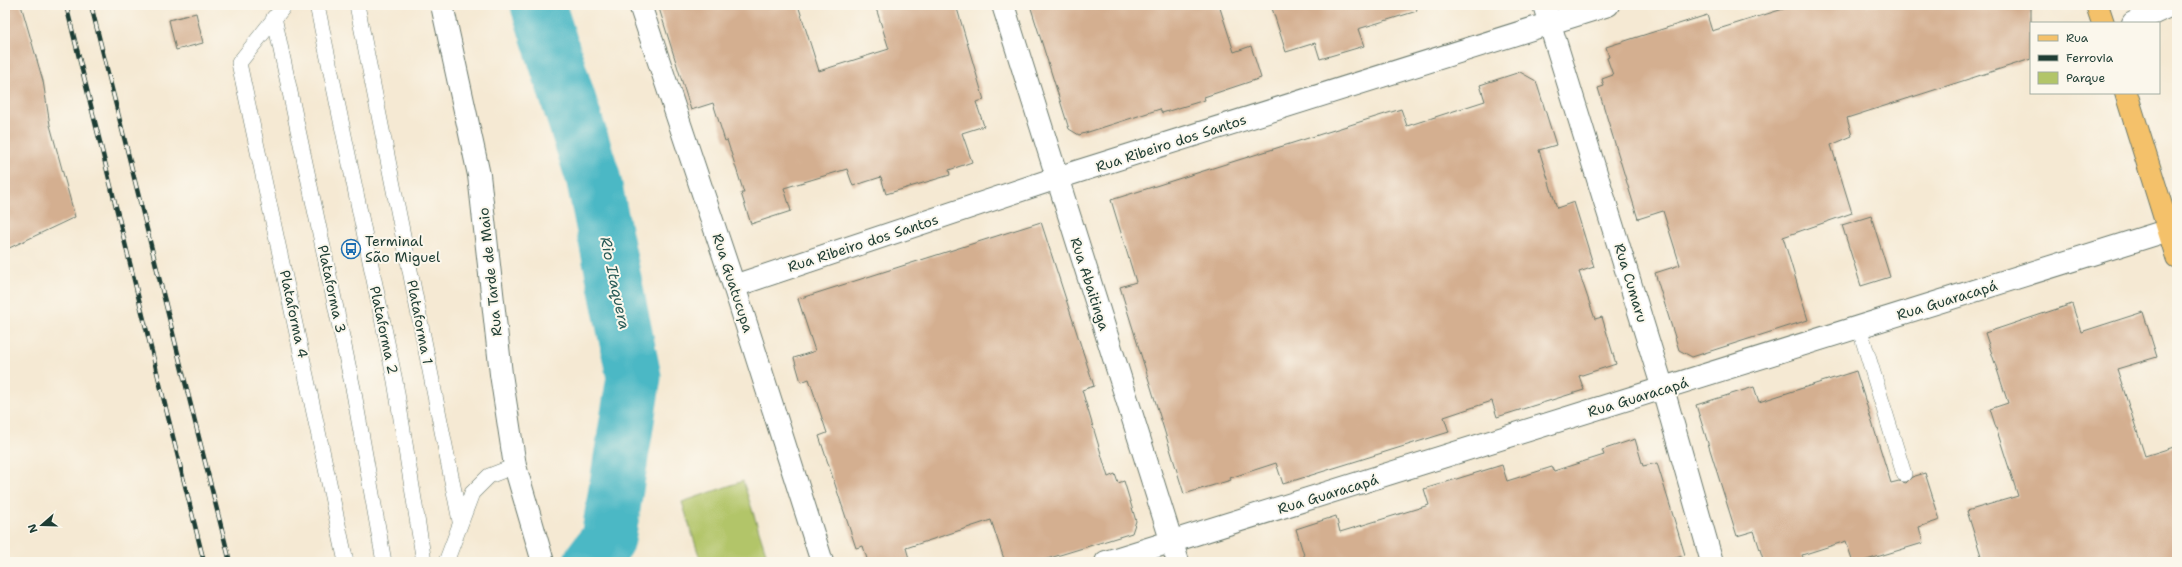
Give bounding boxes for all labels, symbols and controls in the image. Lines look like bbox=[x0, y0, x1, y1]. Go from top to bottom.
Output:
legend bbox=[2030, 22, 2160, 94]
text: Rua bbox=[2066, 30, 2089, 46]
text: Ferrovia bbox=[2066, 50, 2114, 66]
text: Parque bbox=[2066, 70, 2105, 86]
street label: Rua Ribeiro dos Santos bbox=[1093, 110, 1249, 176]
street label: Rua Tarde de Maio bbox=[474, 207, 506, 337]
street label: Rua Ribeiro dos Santos bbox=[785, 210, 941, 276]
street label: Rua Guatucupa bbox=[709, 231, 758, 335]
place label: Terminal São Miguel bbox=[365, 232, 441, 266]
water label: Rio Itaquera bbox=[595, 235, 635, 331]
street label: Rua Abaitinga bbox=[1066, 235, 1114, 333]
bus stop icon: Terminal São Miguel bbox=[340, 238, 362, 260]
street label: Rua Cumaru bbox=[1610, 241, 1652, 325]
street label: Plataforma 3 bbox=[314, 243, 350, 335]
street label: Plataforma 4 bbox=[276, 268, 312, 360]
street label: Rua Guaracapá bbox=[1895, 276, 2000, 324]
street label: Plataforma 1 bbox=[403, 278, 437, 366]
street label: Plataforma 2 bbox=[366, 284, 402, 376]
street label: Rua Guaracapá bbox=[1586, 373, 1691, 421]
street label: Rua Guaracapá bbox=[1276, 470, 1381, 518]
north arrow bbox=[22, 505, 62, 545]
text: N bbox=[24, 521, 42, 535]

